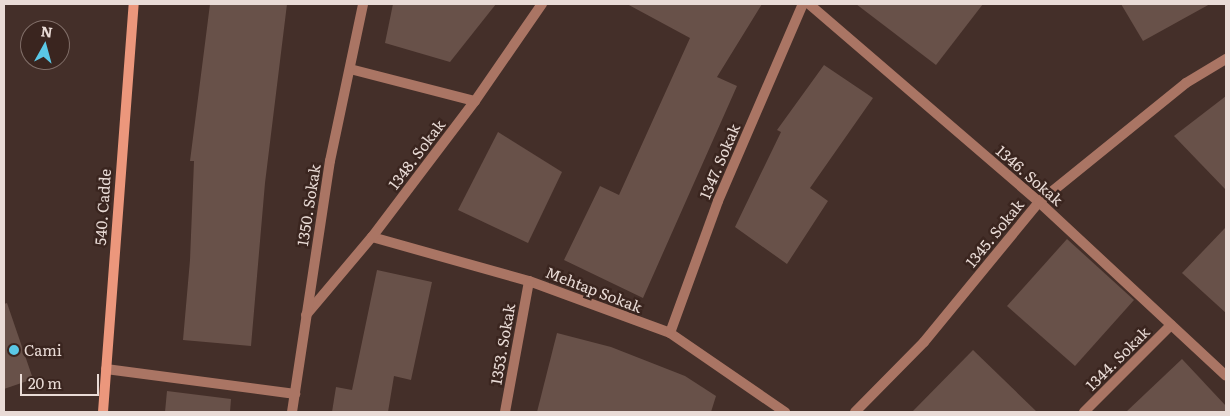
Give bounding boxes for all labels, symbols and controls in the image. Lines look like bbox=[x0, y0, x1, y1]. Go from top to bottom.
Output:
north arrow bbox=[20, 20, 70, 70]
text: N bbox=[40, 20, 54, 42]
street label: 1348. Sokak bbox=[384, 116, 448, 192]
street label: 1347. Sokak bbox=[695, 121, 743, 201]
street label: 1346. Sokak bbox=[993, 141, 1067, 209]
street label: 1350. Sokak bbox=[293, 163, 323, 247]
street label: 540. Cadde bbox=[90, 168, 114, 246]
street label: 1345. Sokak bbox=[961, 196, 1027, 270]
street label: Mehtap Sokak bbox=[543, 262, 645, 316]
street label: 1353. Sokak bbox=[486, 302, 518, 386]
street label: 1344. Sokak bbox=[1081, 322, 1153, 394]
place label: Cami bbox=[24, 341, 62, 359]
marker: Cami bbox=[8, 344, 20, 356]
scale bar bbox=[22, 364, 101, 396]
text: 20 m bbox=[28, 371, 62, 394]

